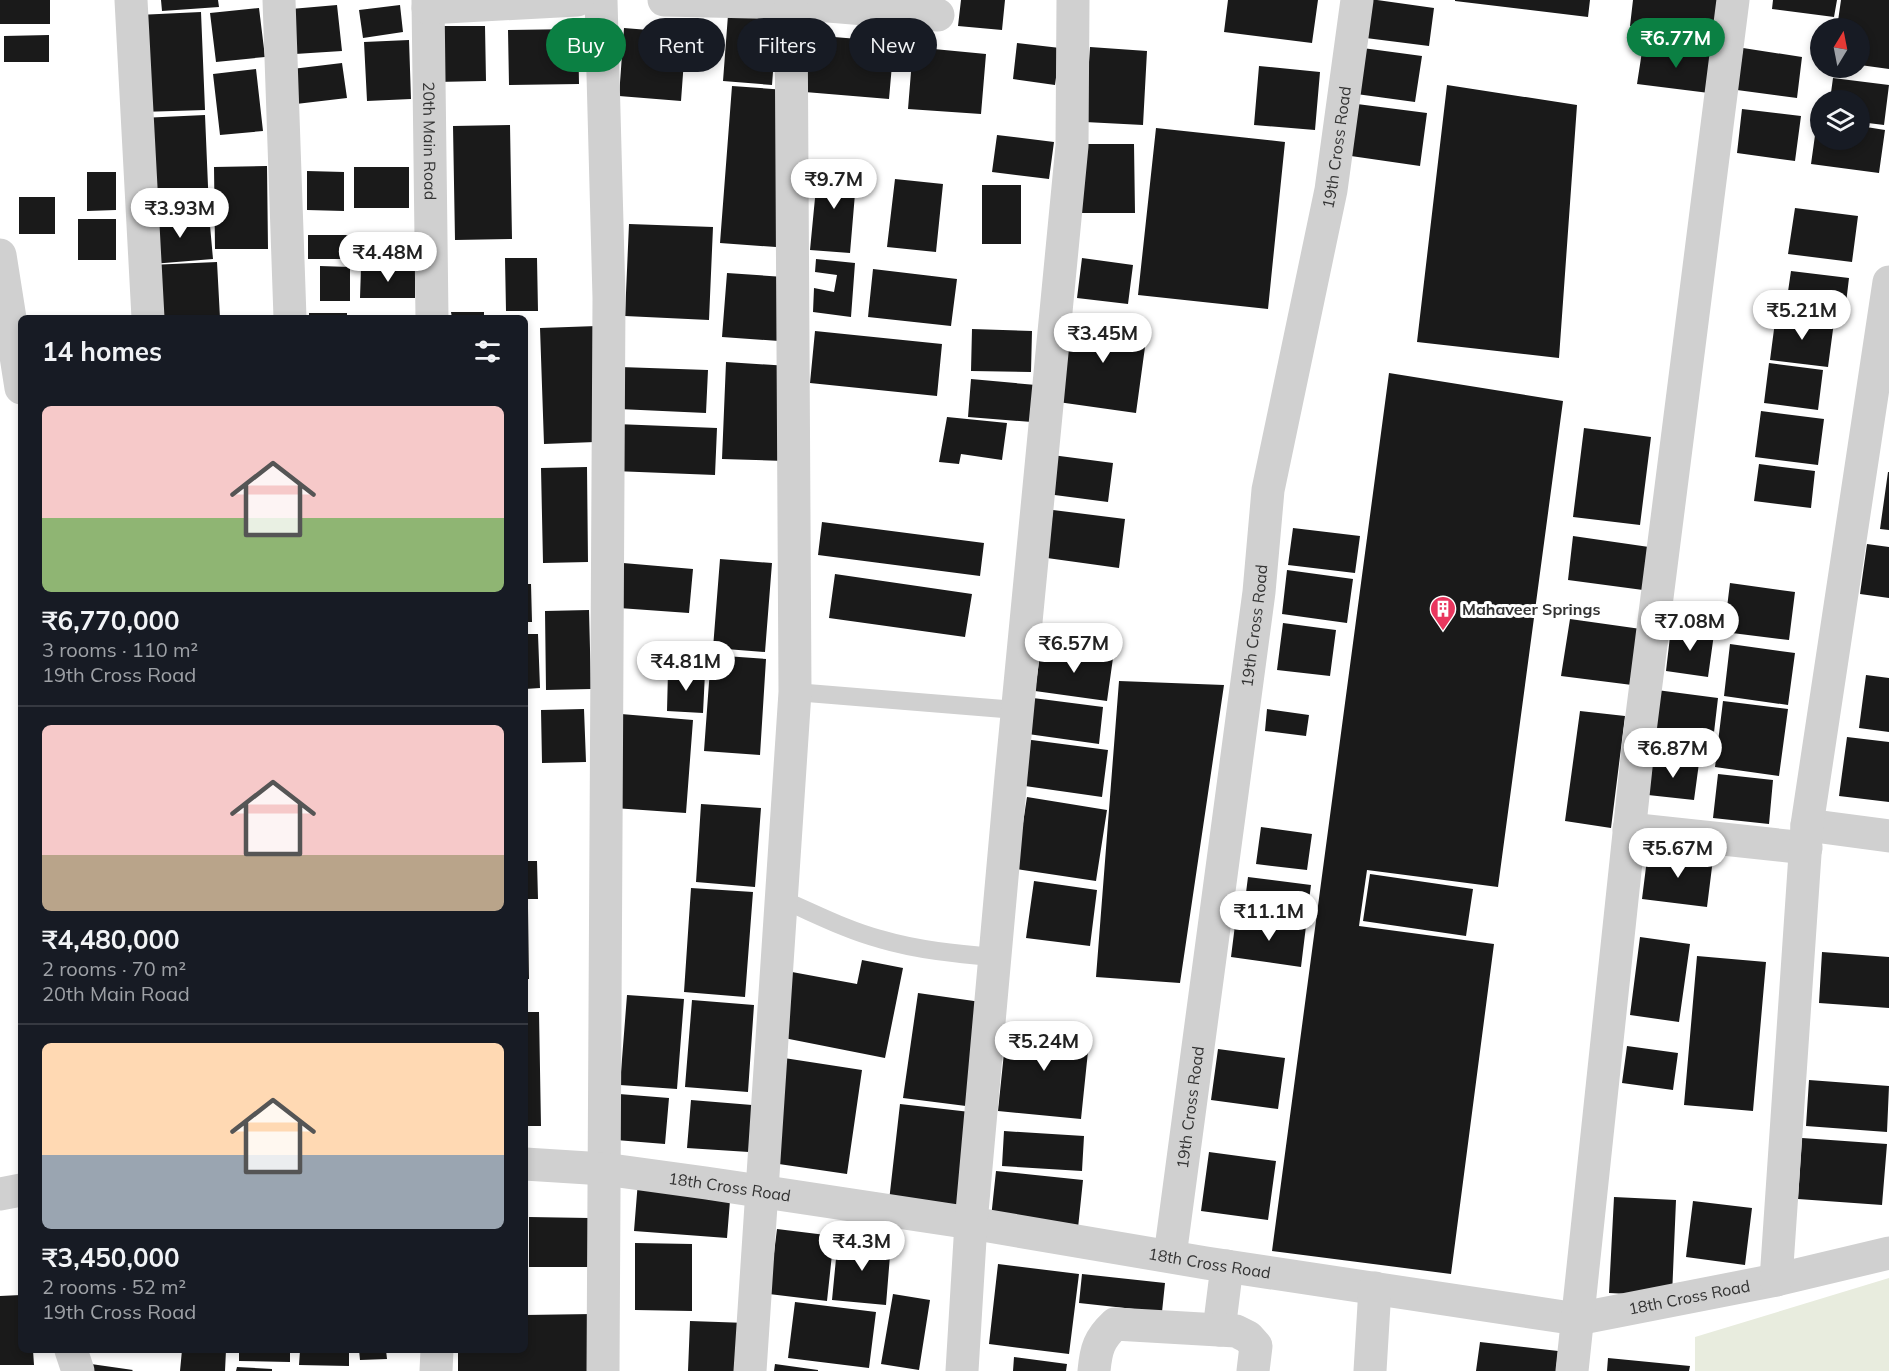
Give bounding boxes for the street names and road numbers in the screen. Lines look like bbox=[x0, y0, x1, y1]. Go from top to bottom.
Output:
street label: 20th Main Road bbox=[419, 82, 441, 200]
street label: 19th Cross Road bbox=[1317, 85, 1355, 210]
street label: 19th Cross Road bbox=[1236, 563, 1271, 688]
street label: 19th Cross Road bbox=[1172, 1045, 1208, 1170]
street label: 18th Cross Road bbox=[667, 1168, 792, 1206]
street label: 18th Cross Road bbox=[1147, 1243, 1272, 1283]
street label: 18th Cross Road bbox=[1627, 1275, 1752, 1319]

